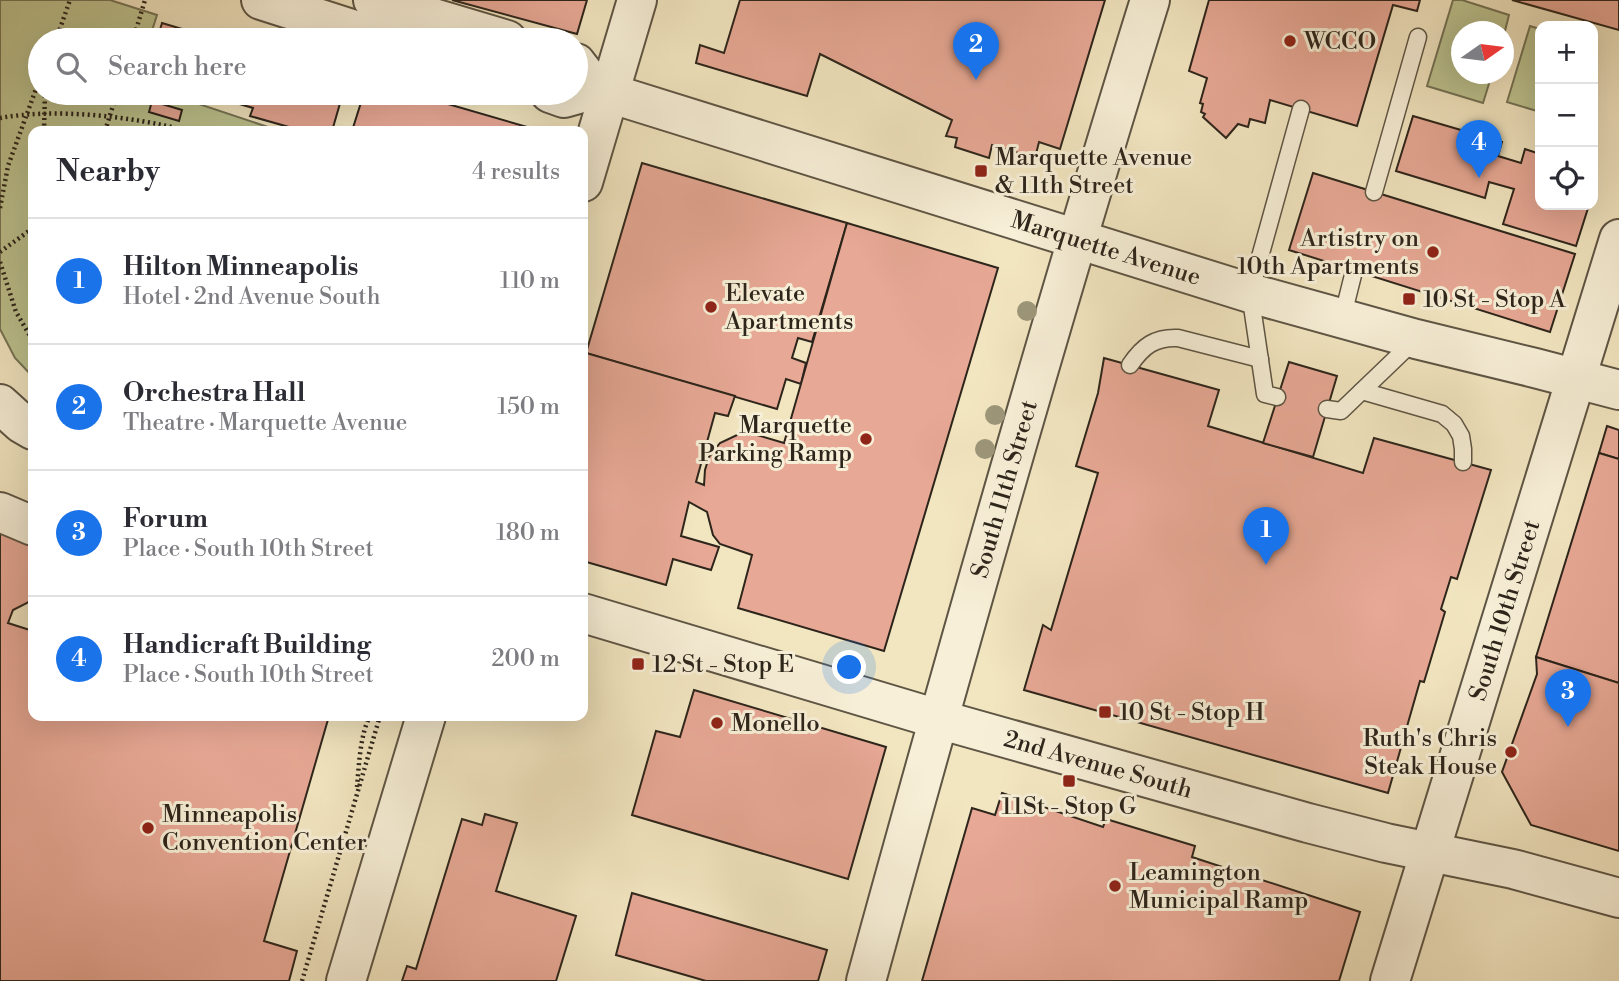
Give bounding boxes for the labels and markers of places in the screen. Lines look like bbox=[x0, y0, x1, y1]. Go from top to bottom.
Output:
pin: 2 bbox=[953, 22, 999, 80]
place label: WCCO bbox=[1303, 27, 1376, 57]
marker: WCCO bbox=[1282, 33, 1298, 49]
pin: 4 bbox=[1456, 120, 1502, 178]
place label: Marquette Avenue & 11th Street bbox=[995, 143, 1192, 201]
marker: Marquette Avenue & 11th Street bbox=[973, 163, 989, 179]
place label: Artistry on 10th Apartments bbox=[1237, 224, 1419, 282]
marker: Artistry on 10th Apartments bbox=[1425, 244, 1441, 260]
place label: Elevate Apartments bbox=[724, 279, 853, 337]
place label: 10 St - Stop A bbox=[1423, 285, 1566, 315]
marker: 10 St - Stop A bbox=[1401, 291, 1417, 307]
marker: Elevate Apartments bbox=[703, 299, 719, 315]
place label: Marquette Parking Ramp bbox=[698, 411, 852, 469]
marker: Marquette Parking Ramp bbox=[858, 431, 874, 447]
pin: 1 bbox=[1243, 507, 1289, 565]
place label: 12 St - Stop E bbox=[652, 650, 794, 680]
marker: 12 St - Stop E bbox=[630, 656, 646, 672]
pin: 3 bbox=[1545, 669, 1591, 727]
place label: 10 St - Stop H bbox=[1119, 698, 1265, 728]
marker: 10 St - Stop H bbox=[1097, 704, 1113, 720]
place label: Monello bbox=[731, 709, 820, 739]
marker: Monello bbox=[709, 715, 725, 731]
place label: Ruth's Chris Steak House bbox=[1363, 724, 1497, 782]
marker: Ruth's Chris Steak House bbox=[1503, 744, 1519, 760]
marker: 11St - Stop G bbox=[1061, 773, 1077, 789]
place label: 11St - Stop G bbox=[1001, 792, 1137, 822]
place label: Minneapolis Convention Center bbox=[162, 800, 367, 858]
marker: Minneapolis Convention Center bbox=[140, 820, 156, 836]
place label: Leamington Municipal Ramp bbox=[1129, 858, 1308, 916]
marker: Leamington Municipal Ramp bbox=[1107, 878, 1123, 894]

